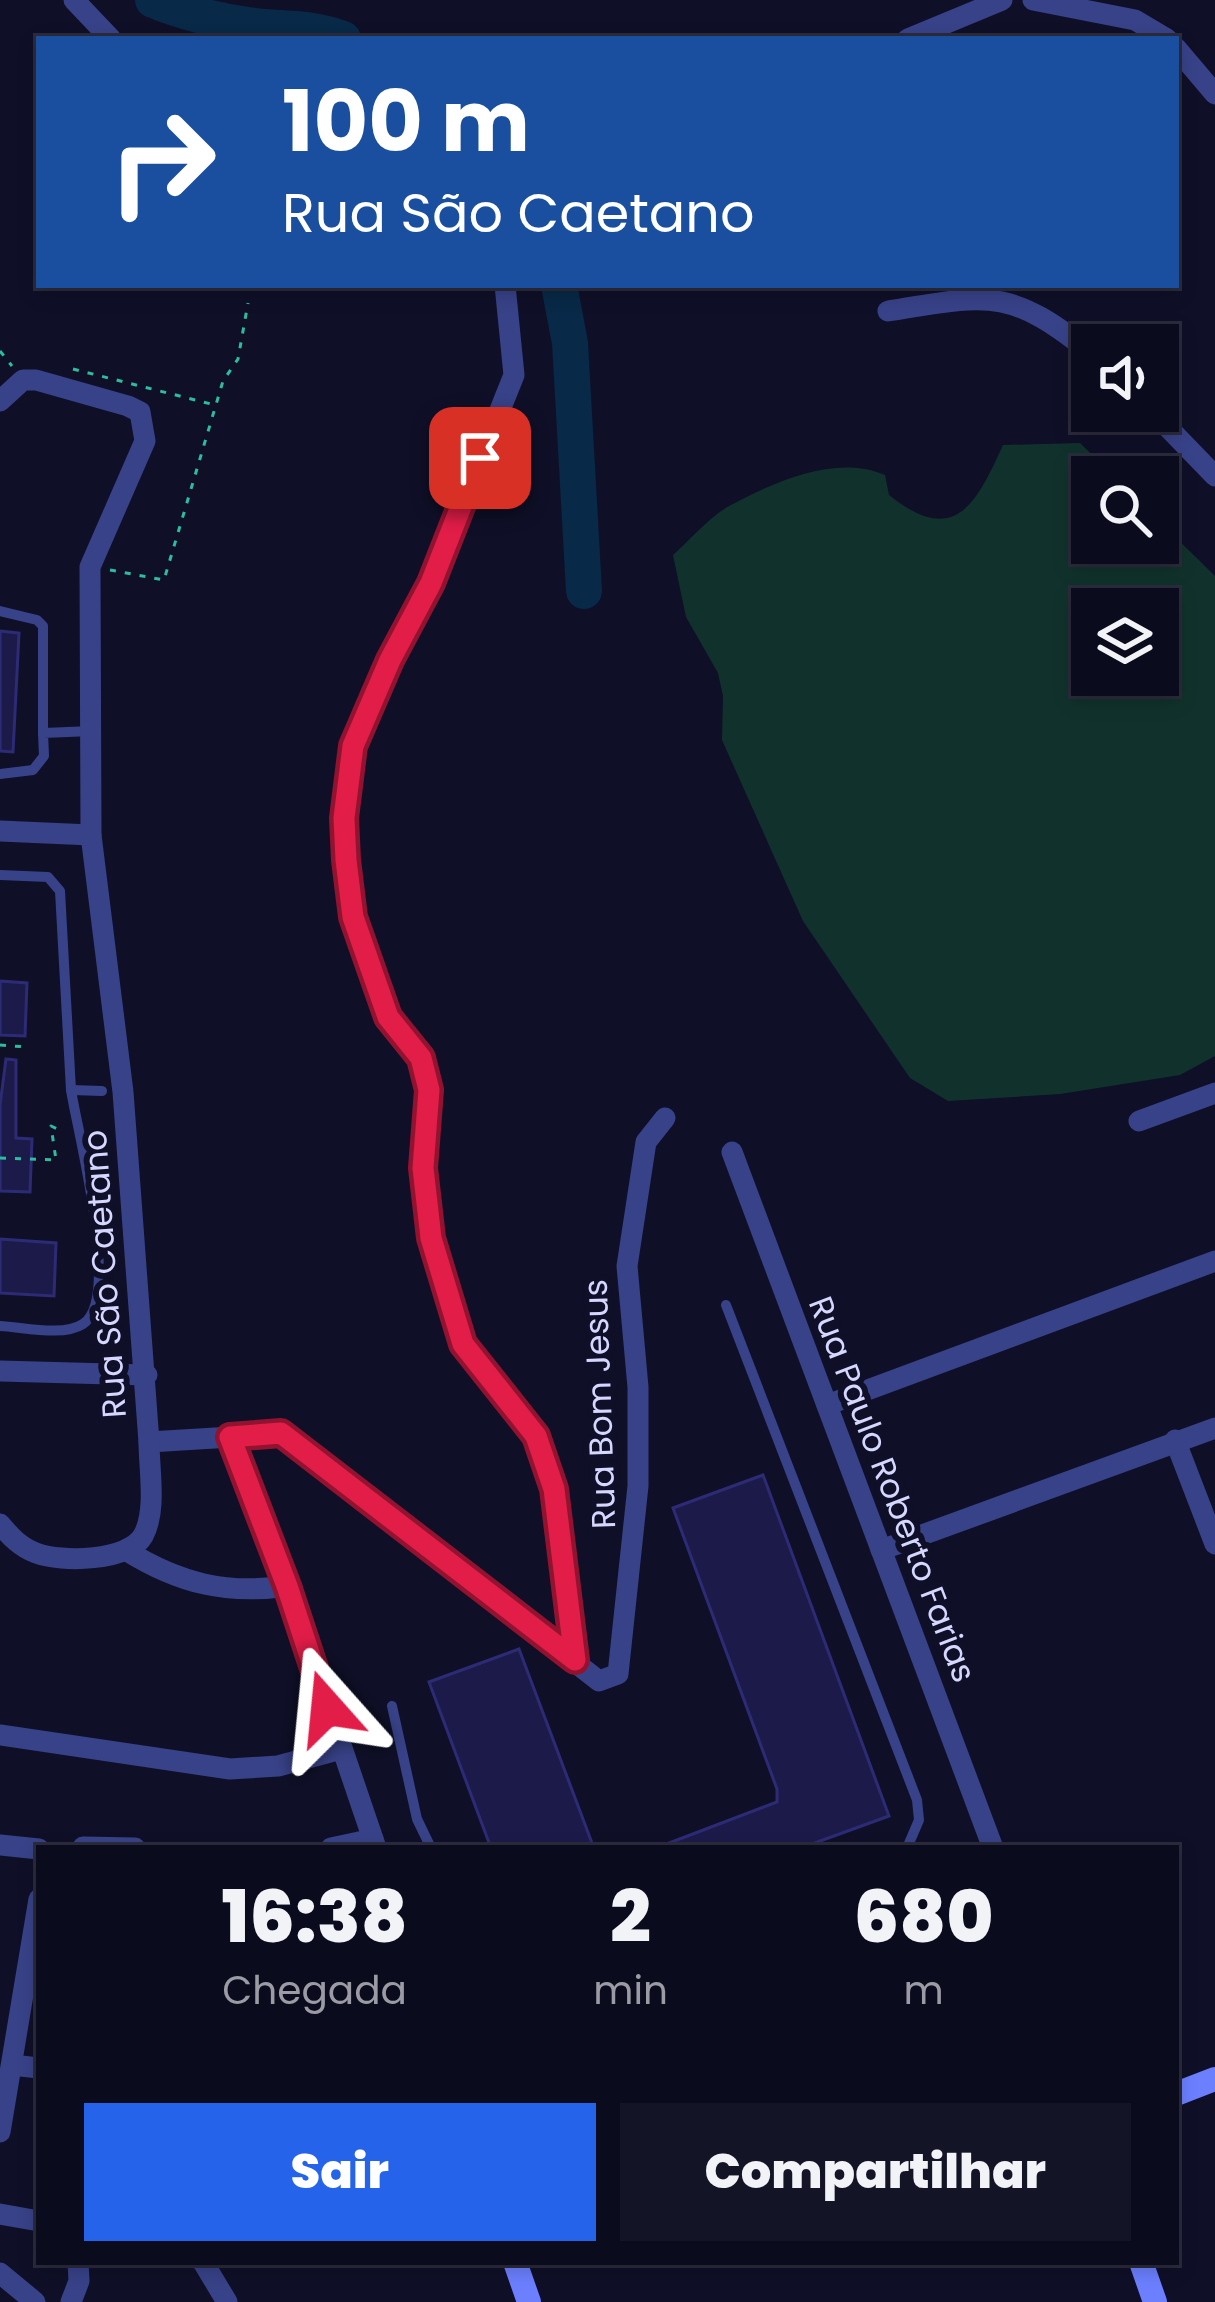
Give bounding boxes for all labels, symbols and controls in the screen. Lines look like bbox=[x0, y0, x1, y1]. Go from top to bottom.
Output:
text: 100 m bbox=[282, 63, 530, 180]
icon: right bbox=[84, 84, 240, 240]
text: Rua São Caetano bbox=[282, 175, 754, 251]
map controls bbox=[1071, 324, 1179, 696]
button: sound bbox=[1071, 324, 1179, 432]
pin bbox=[429, 407, 531, 509]
icon: arrive bbox=[447, 425, 513, 491]
button: search bbox=[1071, 456, 1179, 564]
button: layers bbox=[1071, 588, 1179, 696]
street label: Rua São Caetano bbox=[71, 1128, 138, 1420]
street label: Rua Bom Jesus bbox=[572, 1278, 627, 1530]
street label: Rua Paulo Roberto Farias bbox=[797, 1289, 988, 1689]
position arrow bbox=[264, 1645, 390, 1771]
text: 16:38 bbox=[221, 1866, 408, 1967]
text: 2 bbox=[610, 1866, 651, 1967]
text: 680 bbox=[853, 1866, 994, 1967]
text: Chegada bbox=[222, 1963, 407, 2018]
text: min bbox=[593, 1963, 668, 2018]
text: m bbox=[903, 1963, 944, 2018]
button: Sair bbox=[84, 2103, 596, 2241]
button: Compartilhar bbox=[620, 2103, 1131, 2241]

